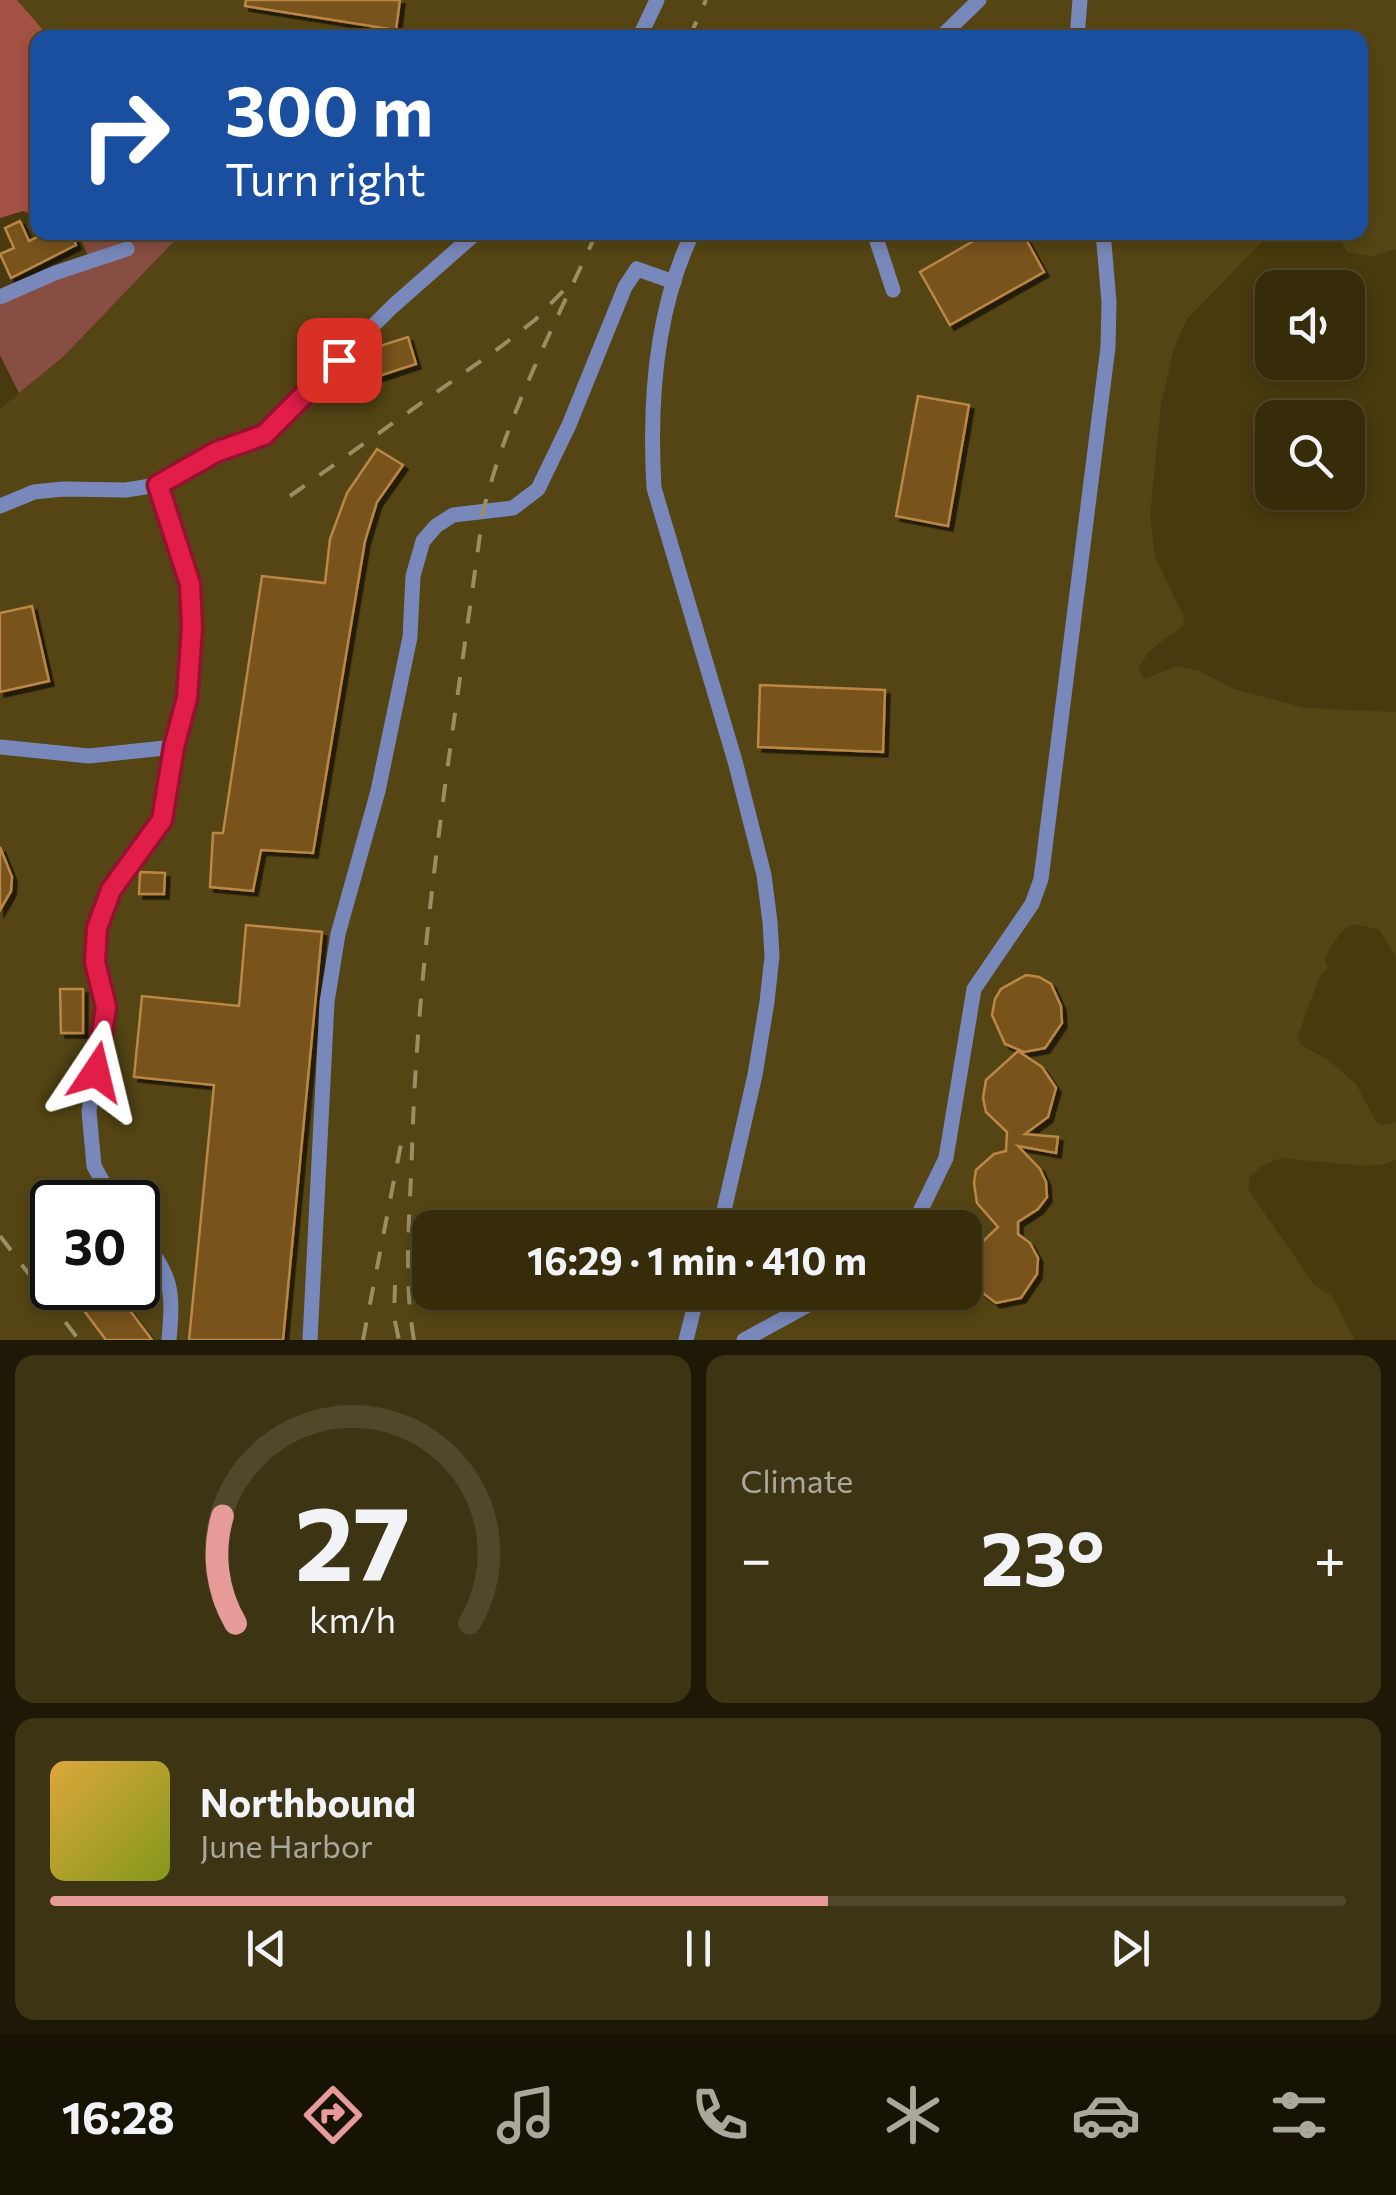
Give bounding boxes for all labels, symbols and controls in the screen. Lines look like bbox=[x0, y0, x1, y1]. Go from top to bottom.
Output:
text: 300 m bbox=[225, 65, 433, 150]
icon: right bbox=[60, 70, 190, 200]
text: Turn right bbox=[225, 150, 426, 205]
map controls bbox=[1255, 270, 1365, 510]
button: sound bbox=[1255, 270, 1365, 380]
pin bbox=[297, 318, 382, 403]
icon: arrive bbox=[312, 333, 367, 388]
button: search bbox=[1255, 400, 1365, 510]
position arrow bbox=[44, 1020, 148, 1124]
speed limit sign: 30 bbox=[30, 1180, 160, 1310]
text: 16:29 · 1 min · 410 m bbox=[527, 1236, 867, 1283]
text: Climate bbox=[741, 1460, 853, 1500]
text: 27 bbox=[295, 1475, 411, 1602]
text: 23° bbox=[981, 1510, 1105, 1601]
text: − bbox=[741, 1523, 772, 1590]
text: + bbox=[1314, 1523, 1346, 1590]
text: km/h bbox=[309, 1597, 396, 1640]
text: Northbound bbox=[200, 1778, 416, 1825]
text: June Harbor bbox=[200, 1825, 373, 1865]
icon: previous bbox=[239, 1921, 294, 1976]
icon: pause bbox=[671, 1921, 726, 1976]
icon: next bbox=[1103, 1921, 1158, 1976]
icon: directions bbox=[298, 2080, 368, 2150]
icon: music bbox=[491, 2080, 561, 2150]
icon: phone bbox=[685, 2080, 755, 2150]
icon: climate bbox=[878, 2080, 948, 2150]
icon: car bbox=[1071, 2080, 1141, 2150]
icon: filters bbox=[1264, 2080, 1334, 2150]
text: 16:28 bbox=[62, 2088, 175, 2143]

